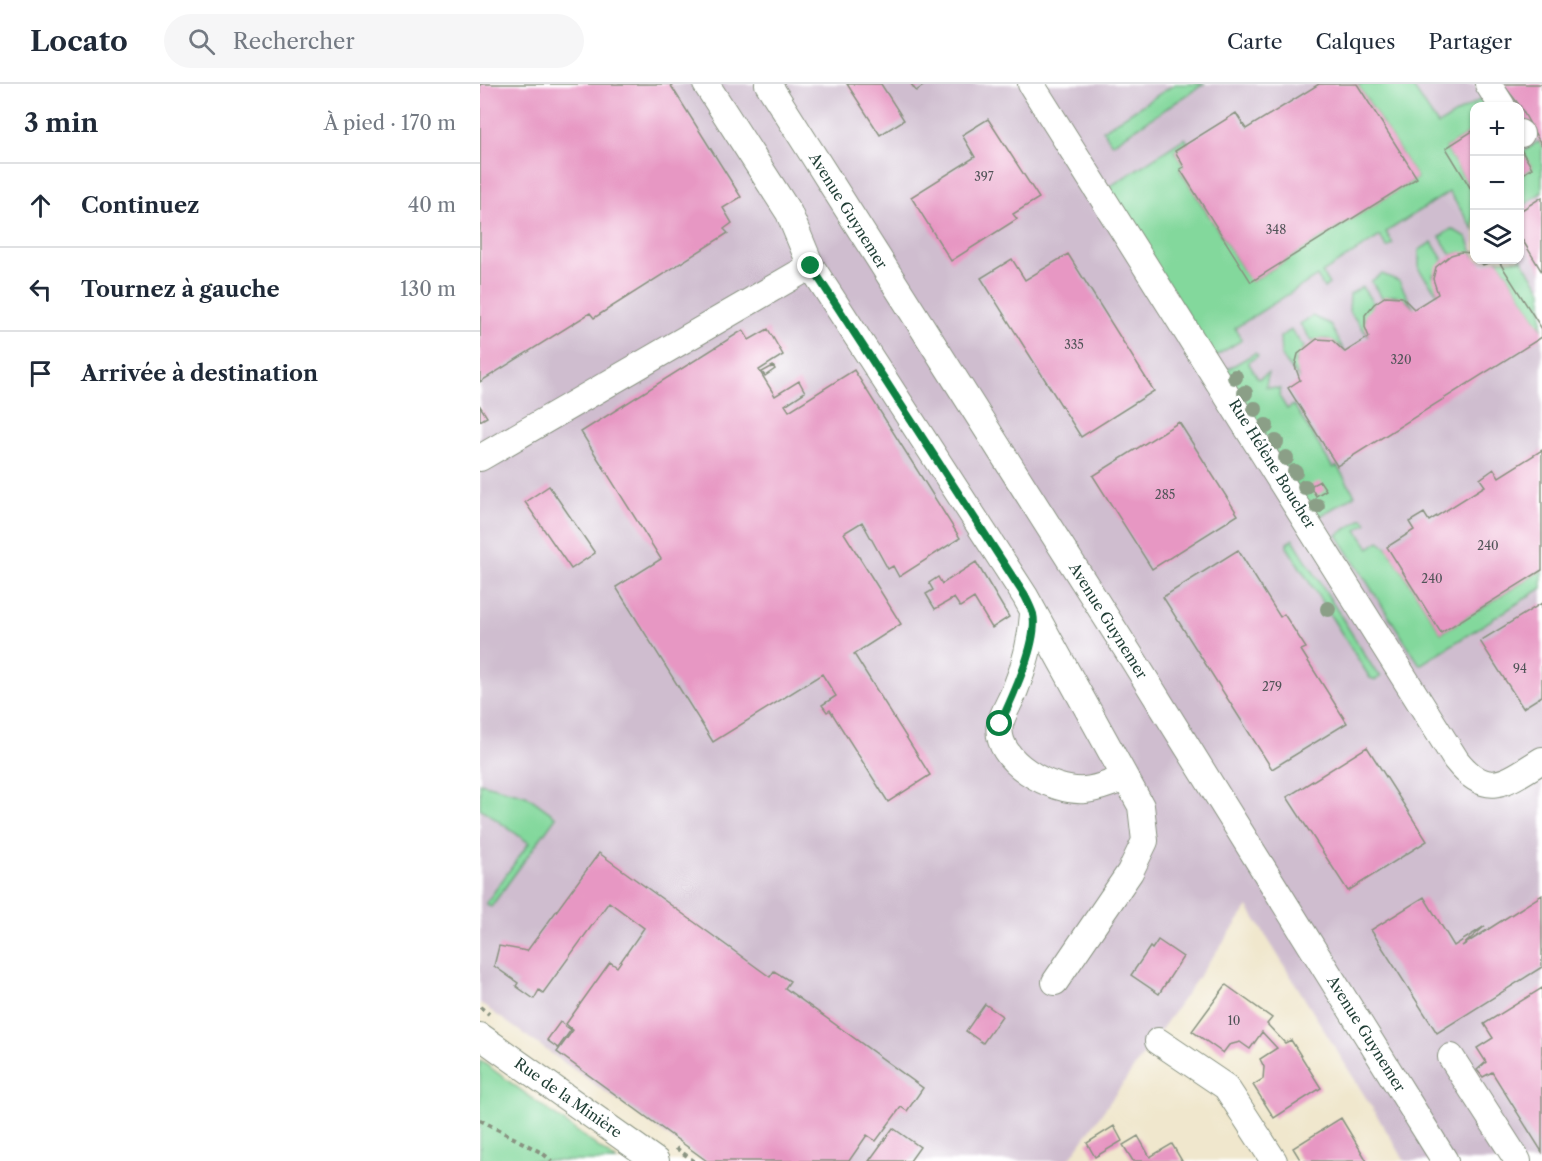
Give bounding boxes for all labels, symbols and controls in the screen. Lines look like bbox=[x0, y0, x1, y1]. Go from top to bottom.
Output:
search box bbox=[164, 14, 584, 68]
text: Locato bbox=[30, 24, 128, 58]
icon: search bbox=[185, 25, 218, 58]
text: Rechercher bbox=[233, 28, 355, 55]
text: Carte bbox=[1227, 29, 1282, 54]
text: Calques bbox=[1315, 29, 1395, 54]
text: Partager bbox=[1428, 29, 1512, 54]
map controls bbox=[1470, 102, 1524, 264]
button: + bbox=[1470, 102, 1524, 156]
text: 3 min bbox=[24, 107, 98, 139]
text: À pied · 170 m bbox=[324, 111, 456, 135]
street label: Avenue Guynemer bbox=[805, 148, 892, 273]
button: − bbox=[1470, 156, 1524, 210]
house number: 397 bbox=[974, 169, 994, 184]
icon: ahead bbox=[24, 189, 57, 222]
text: Continuez bbox=[81, 192, 200, 219]
text: 40 m bbox=[408, 193, 456, 217]
button: layers bbox=[1470, 210, 1524, 264]
house number: 348 bbox=[1266, 222, 1286, 237]
route end bbox=[797, 252, 823, 278]
icon: left bbox=[24, 273, 57, 306]
text: Tournez à gauche bbox=[81, 276, 280, 303]
text: 130 m bbox=[400, 277, 456, 301]
house number: 335 bbox=[1064, 337, 1084, 352]
house number: 320 bbox=[1390, 352, 1412, 367]
icon: arrive bbox=[24, 357, 57, 390]
text: Arrivée à destination bbox=[81, 360, 318, 387]
street label: Rue Hélène Boucher bbox=[1225, 396, 1320, 533]
house number: 285 bbox=[1155, 487, 1175, 502]
house number: 240 bbox=[1477, 538, 1499, 553]
street label: Avenue Guynemer bbox=[1065, 558, 1152, 683]
house number: 240 bbox=[1421, 571, 1443, 586]
house number: 94 bbox=[1513, 661, 1527, 676]
house number: 279 bbox=[1262, 679, 1282, 694]
route start bbox=[986, 710, 1012, 736]
street label: Avenue Guynemer bbox=[1323, 971, 1410, 1096]
house number: 10 bbox=[1228, 1013, 1240, 1028]
street label: Rue de la Minière bbox=[511, 1053, 626, 1142]

